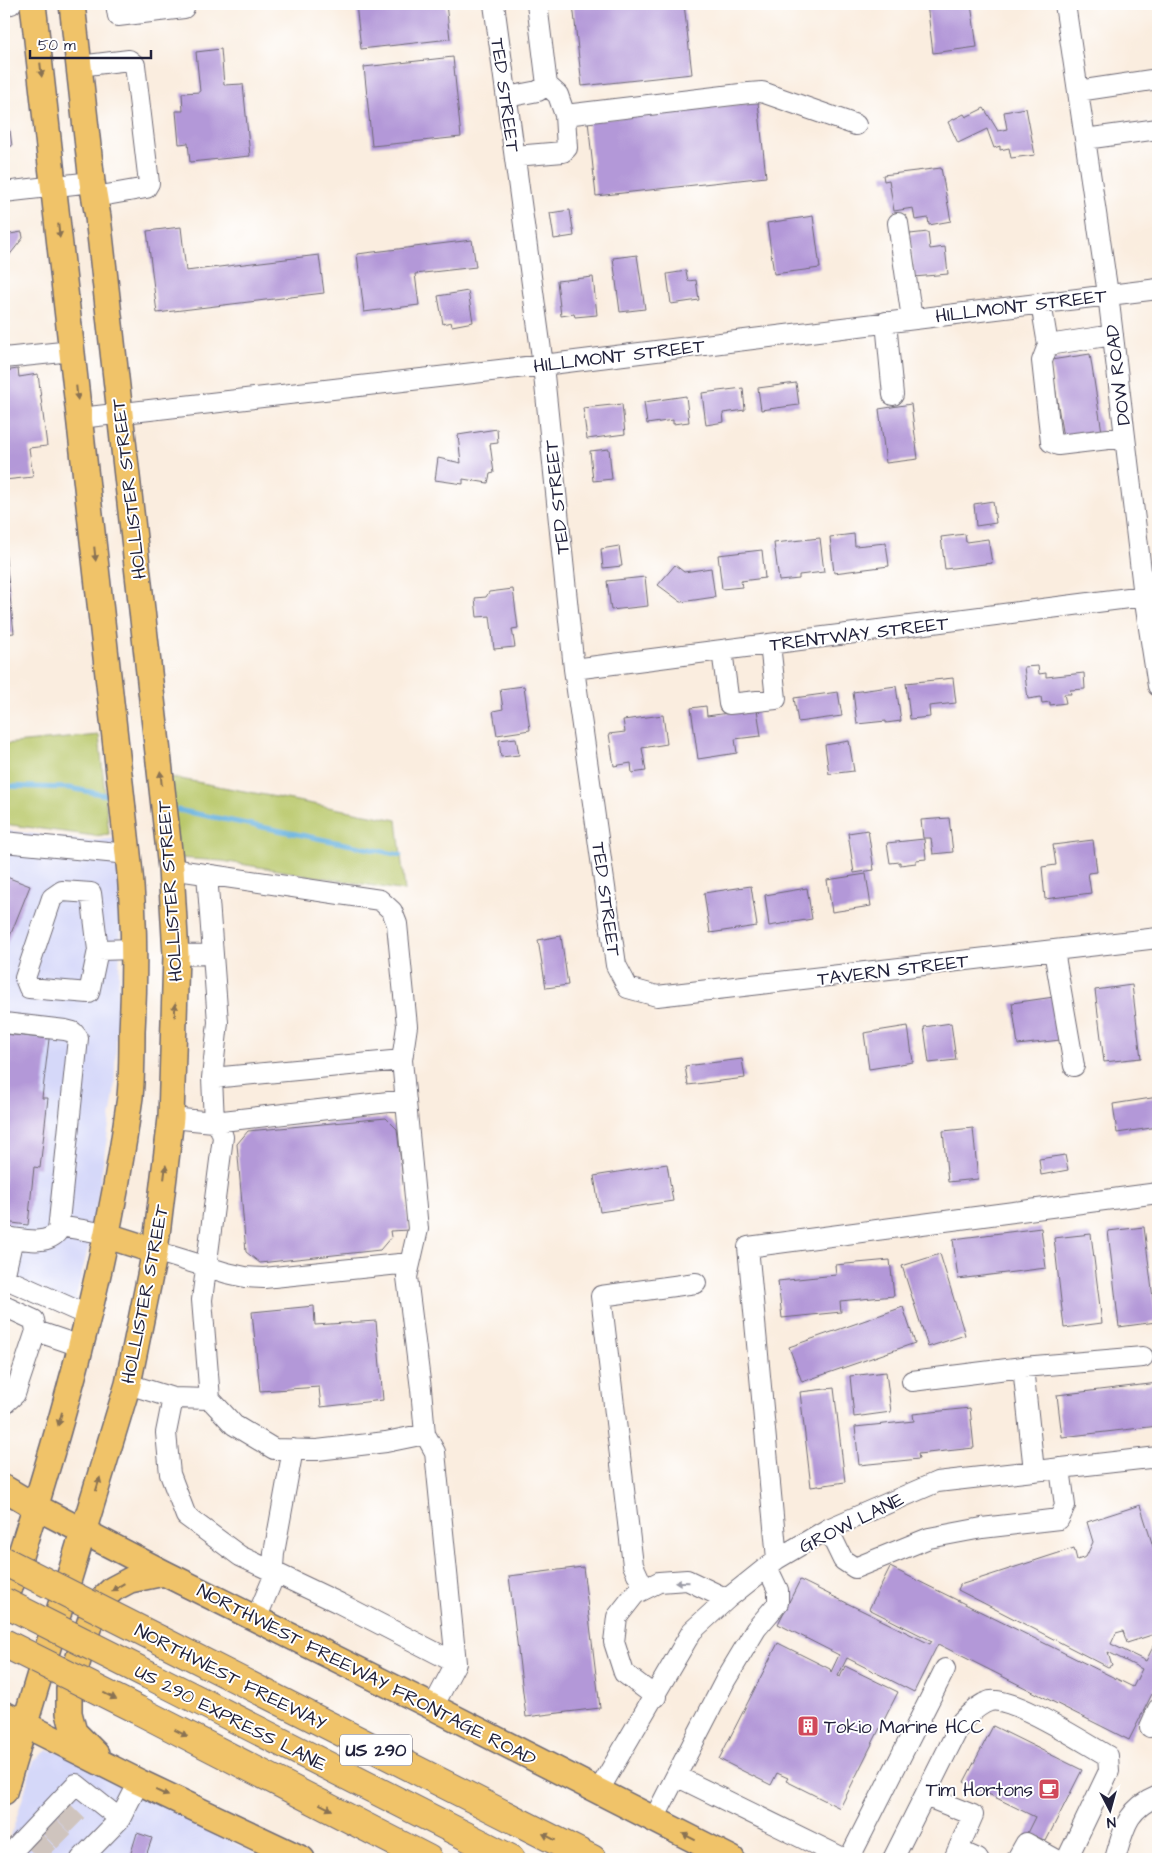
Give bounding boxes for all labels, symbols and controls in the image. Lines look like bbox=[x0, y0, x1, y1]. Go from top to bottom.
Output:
scale bar bbox=[30, 28, 151, 60]
text: 50 m bbox=[38, 35, 76, 56]
street label: TED STREET bbox=[483, 36, 526, 154]
one-way arrow bbox=[37, 62, 45, 78]
one-way arrow bbox=[55, 223, 63, 239]
street label: HILLMONT STREET bbox=[934, 283, 1109, 330]
street label: DOW ROAD bbox=[1099, 323, 1138, 427]
street label: HILLMONT STREET bbox=[532, 333, 707, 380]
one-way arrow bbox=[73, 385, 81, 401]
street label: HOLLISTER STREET bbox=[105, 397, 154, 581]
street label: TED STREET bbox=[538, 438, 577, 555]
one-way arrow bbox=[91, 546, 99, 562]
street label: TRENTWAY STREET bbox=[768, 610, 950, 659]
one-way arrow bbox=[157, 770, 165, 786]
street label: HOLLISTER STREET bbox=[151, 799, 190, 983]
street label: TED STREET bbox=[584, 840, 627, 958]
street label: TAVERN STREET bbox=[816, 948, 970, 993]
one-way arrow bbox=[171, 1002, 179, 1018]
one-way arrow bbox=[161, 1164, 169, 1180]
street label: HOLLISTER STREET bbox=[115, 1202, 176, 1386]
one-way arrow bbox=[55, 1412, 63, 1427]
one-way arrow bbox=[94, 1477, 102, 1492]
street label: GROW LANE bbox=[795, 1486, 909, 1560]
one-way arrow bbox=[673, 1577, 689, 1585]
street label: NORTHWEST FREEWAY FRONTAGE ROAD bbox=[194, 1578, 540, 1770]
one-way arrow bbox=[111, 1583, 124, 1592]
street label: NORTHWEST FREEWAY bbox=[132, 1618, 330, 1734]
street label: US 290 EXPRESS LANE bbox=[130, 1658, 331, 1778]
one-way arrow bbox=[103, 1692, 117, 1700]
building icon: Tokio Marine HCC bbox=[796, 1714, 820, 1738]
place label: Tokio Marine HCC bbox=[824, 1714, 984, 1741]
one-way arrow bbox=[174, 1729, 189, 1737]
road number: US 290 bbox=[340, 1734, 412, 1766]
place label: Tim Hortons bbox=[926, 1777, 1033, 1804]
cafe icon: Tim Hortons bbox=[1037, 1777, 1061, 1801]
north arrow bbox=[1084, 1786, 1134, 1836]
one-way arrow bbox=[155, 1789, 169, 1797]
one-way arrow bbox=[319, 1803, 333, 1811]
text: N bbox=[1106, 1812, 1117, 1832]
one-way arrow bbox=[542, 1833, 556, 1841]
one-way arrow bbox=[681, 1833, 696, 1841]

